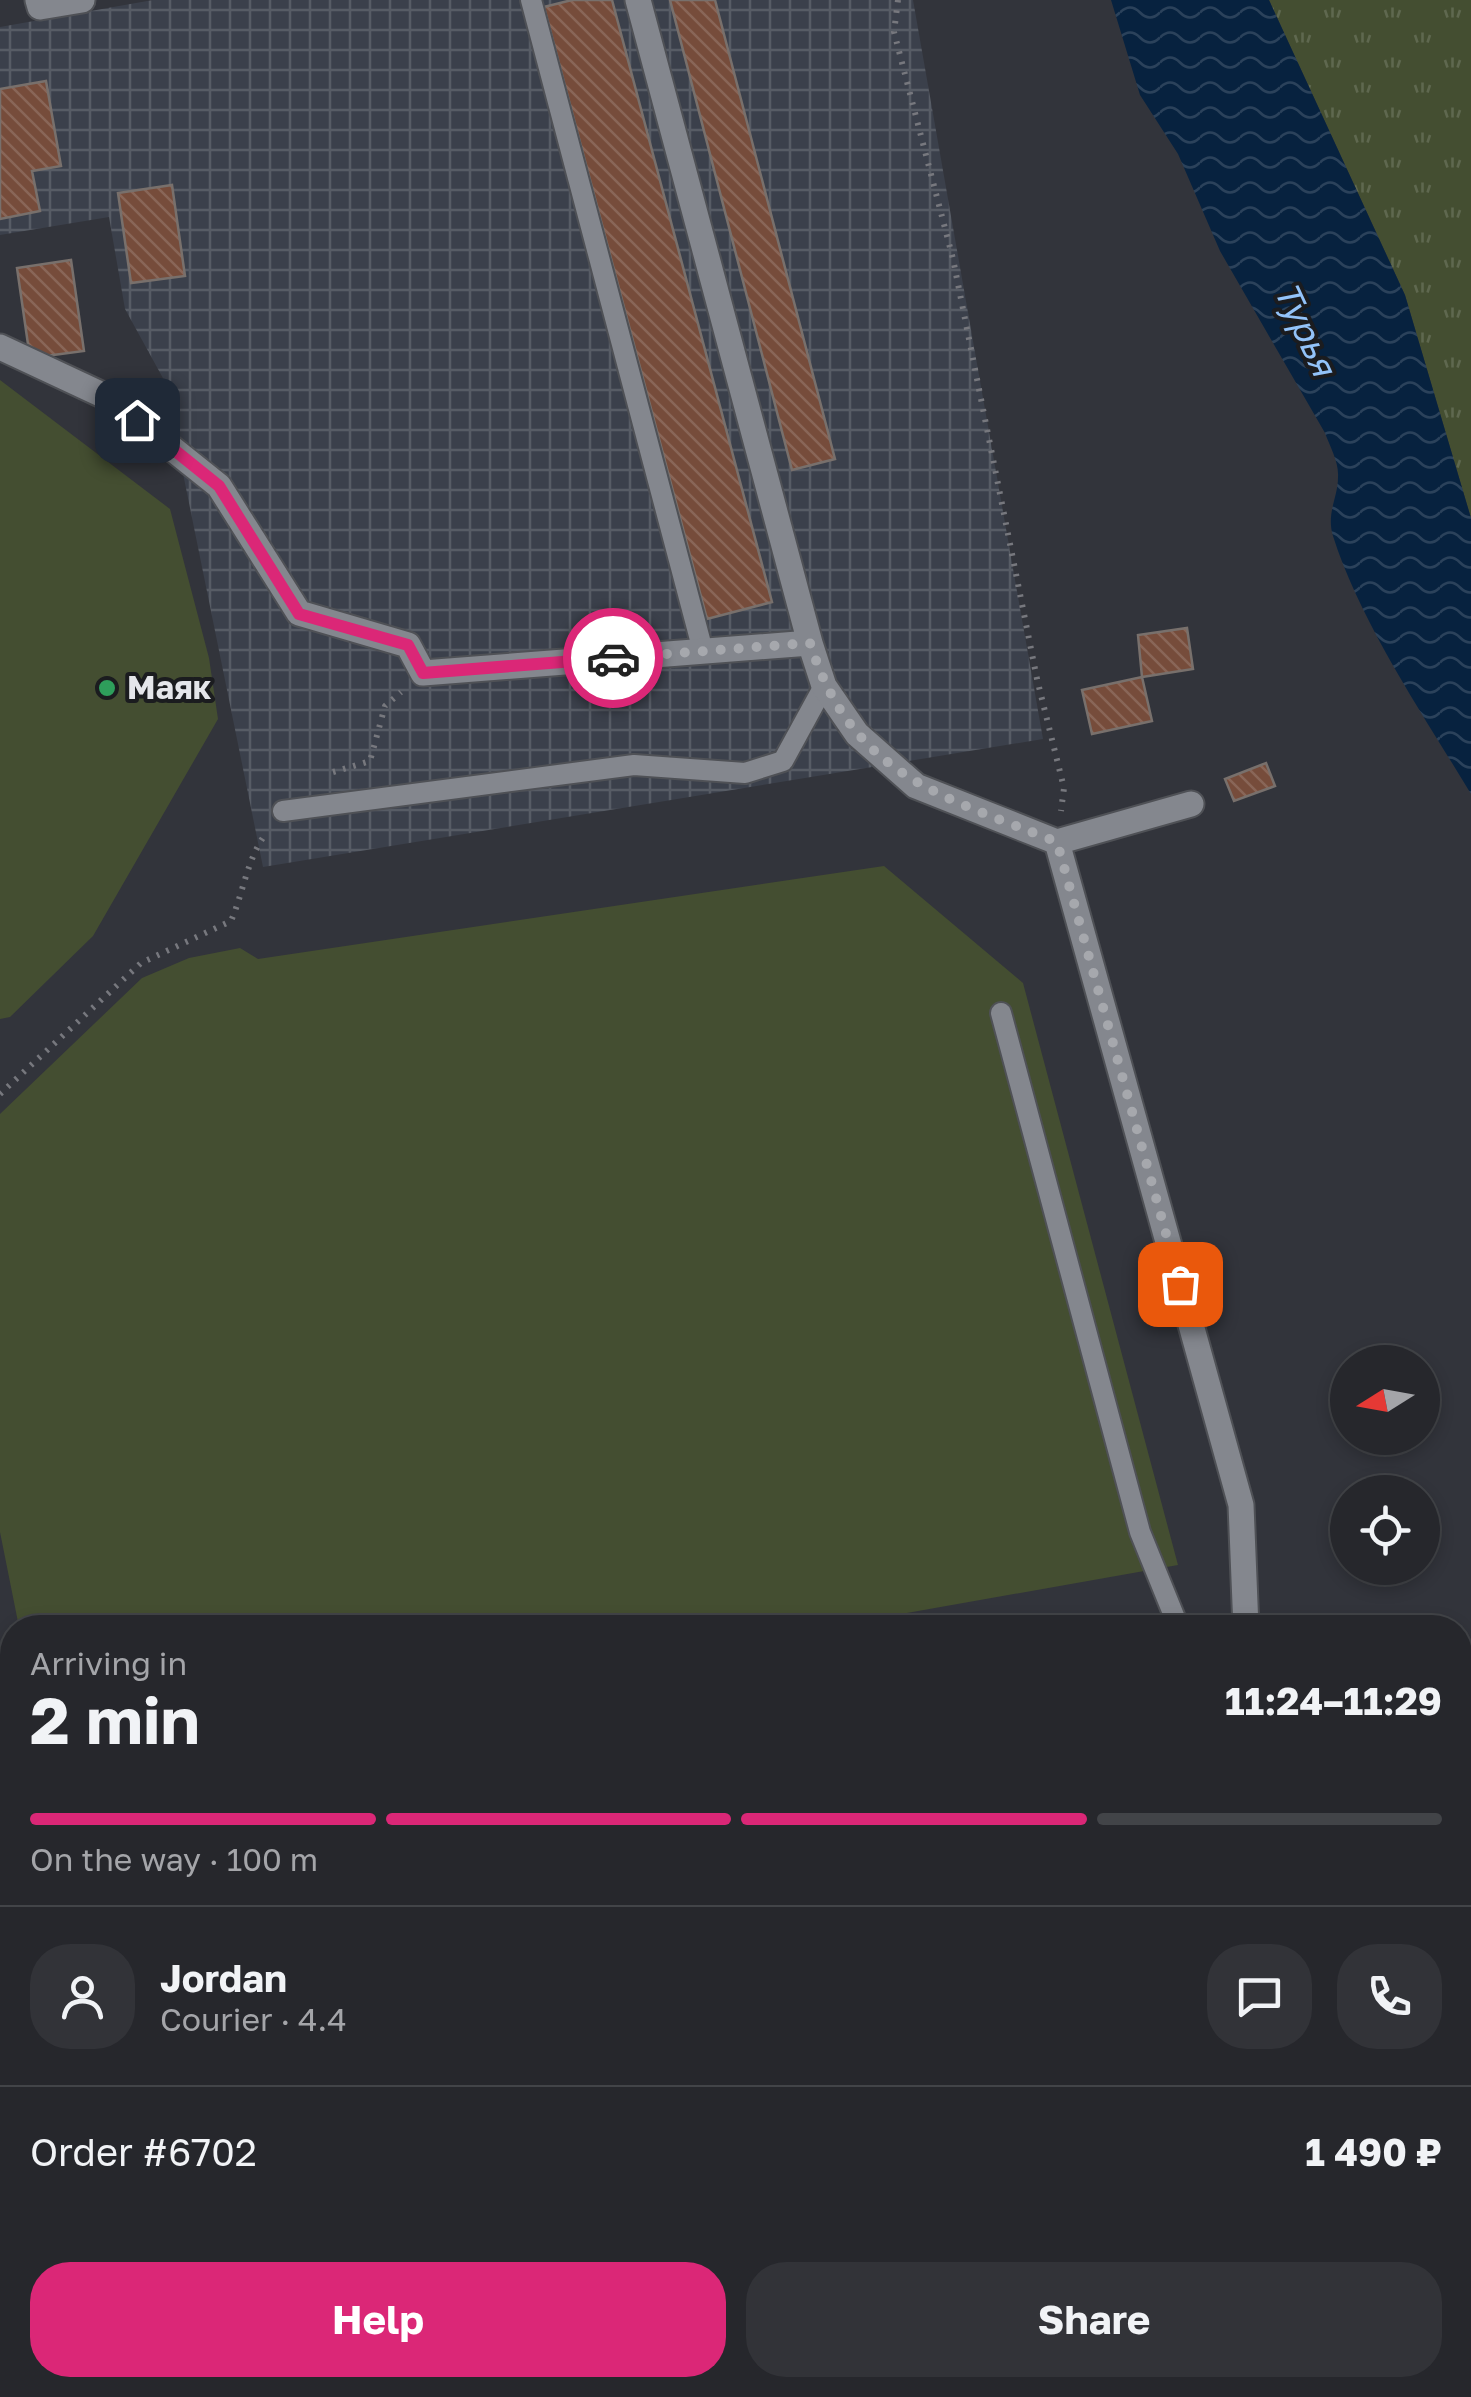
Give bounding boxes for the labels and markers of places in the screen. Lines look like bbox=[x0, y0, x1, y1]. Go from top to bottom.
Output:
pin bbox=[95, 378, 180, 463]
place label: Маяк bbox=[127, 668, 212, 706]
marker: Маяк bbox=[96, 677, 118, 699]
pin bbox=[1138, 1242, 1223, 1327]

